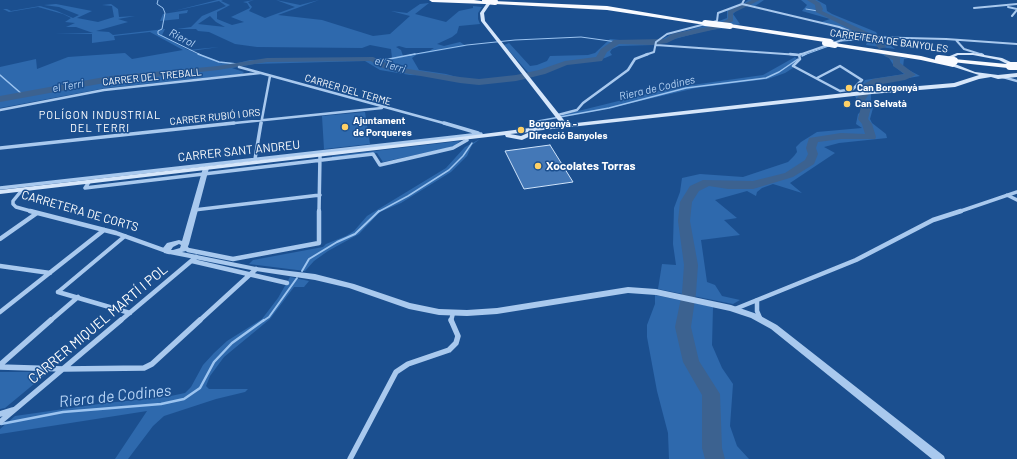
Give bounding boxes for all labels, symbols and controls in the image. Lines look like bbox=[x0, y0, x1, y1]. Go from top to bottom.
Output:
water label: Rierol bbox=[167, 26, 197, 50]
street label: CARRETERA DE BANYOLES bbox=[829, 27, 949, 55]
water label: el Terri bbox=[373, 54, 407, 76]
street label: CARRER DEL TREBALL bbox=[102, 66, 202, 88]
street label: CARRER DEL TERME bbox=[303, 72, 393, 108]
water label: Riera de Codines bbox=[618, 73, 696, 103]
water label: el Terri bbox=[51, 77, 85, 95]
place label: Can Borgonyà bbox=[857, 82, 918, 94]
marker: Can Borgonyà bbox=[844, 83, 854, 93]
place label: Can Selvatà bbox=[855, 98, 907, 110]
marker: Can Selvatà bbox=[842, 99, 852, 109]
street label: CARRER RUBIÓ I ORS bbox=[169, 106, 261, 128]
district label: POLÍGON INDUSTRIAL DEL TERRI bbox=[39, 108, 161, 134]
place label: Ajuntament de Porqueres bbox=[353, 115, 412, 138]
place label: Borgonyà - Direcció Banyoles bbox=[529, 118, 607, 142]
marker: Ajuntament de Porqueres bbox=[340, 122, 350, 132]
marker: Borgonyà - Direcció Banyoles bbox=[516, 125, 526, 135]
street label: CARRER SANT ANDREU bbox=[177, 137, 301, 165]
place label: Xocolates Torras bbox=[546, 159, 636, 173]
marker: Xocolates Torras bbox=[533, 161, 543, 171]
street label: CARRETERA DE CORTS bbox=[20, 187, 140, 235]
street label: CARRER MIQUEL MARTÍ I POL bbox=[25, 261, 171, 387]
water label: Riera de Codines bbox=[58, 381, 172, 411]

